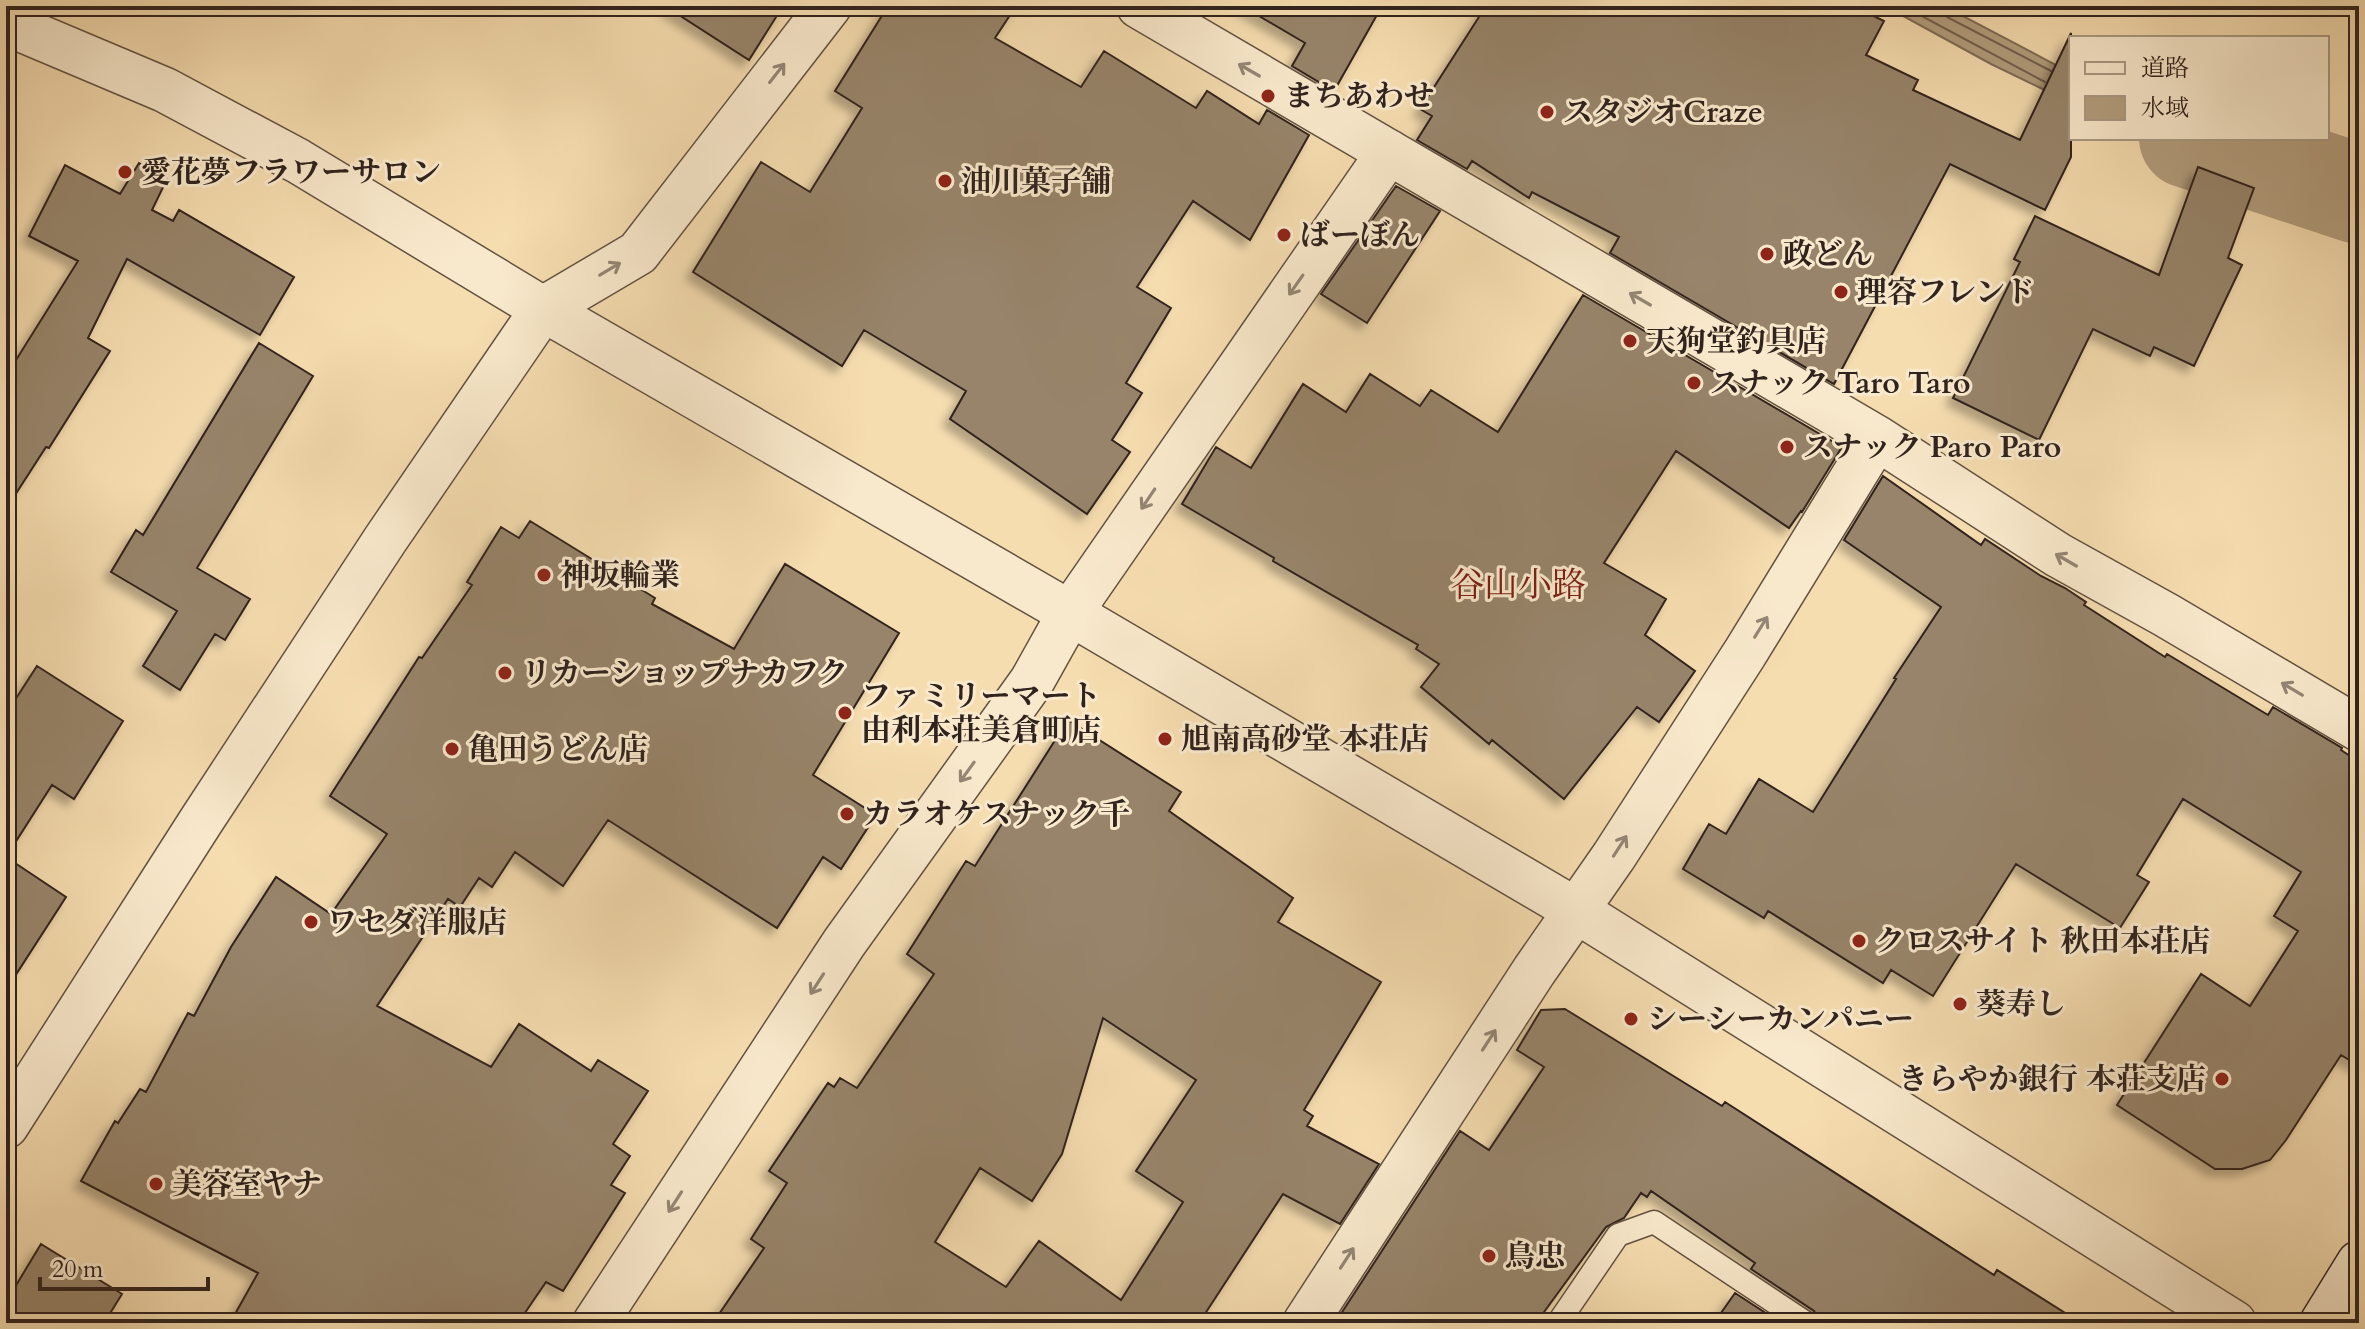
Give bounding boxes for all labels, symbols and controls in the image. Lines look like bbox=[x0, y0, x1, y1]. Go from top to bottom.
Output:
legend bbox=[2069, 36, 2329, 140]
text: 道路 bbox=[2141, 52, 2189, 85]
one-way arrow bbox=[1238, 62, 1261, 78]
one-way arrow bbox=[769, 63, 786, 84]
place label: まちあわせ bbox=[1284, 76, 1434, 117]
marker: まちあわせ bbox=[1259, 87, 1277, 105]
place label: スタジオCraze bbox=[1563, 92, 1763, 133]
text: 水域 bbox=[2141, 92, 2189, 125]
marker: スタジオCraze bbox=[1538, 103, 1556, 121]
place label: 愛花夢フラワーサロン bbox=[141, 152, 441, 193]
place label: 油川菓子舗 bbox=[961, 161, 1111, 202]
marker: 愛花夢フラワーサロン bbox=[116, 163, 134, 181]
marker: 油川菓子舗 bbox=[936, 172, 954, 190]
place label: ばーぼん bbox=[1300, 215, 1420, 256]
marker: ばーぼん bbox=[1275, 226, 1293, 244]
place label: 政どん bbox=[1783, 234, 1873, 275]
marker: 政どん bbox=[1758, 245, 1776, 263]
one-way arrow bbox=[598, 261, 621, 277]
place label: 理容フレンド bbox=[1857, 272, 2035, 313]
one-way arrow bbox=[1288, 273, 1304, 295]
marker: 理容フレンド bbox=[1832, 283, 1850, 301]
one-way arrow bbox=[1629, 291, 1653, 306]
place label: 天狗堂釣具店 bbox=[1646, 321, 1826, 362]
marker: 天狗堂釣具店 bbox=[1621, 332, 1639, 350]
place label: スナック Taro Taro bbox=[1710, 363, 1971, 404]
marker: スナック Taro Taro bbox=[1685, 374, 1703, 392]
place label: スナック Paro Paro bbox=[1803, 427, 2061, 468]
marker: スナック Paro Paro bbox=[1778, 438, 1796, 456]
one-way arrow bbox=[1140, 487, 1156, 509]
one-way arrow bbox=[2055, 552, 2079, 567]
place label: 神坂輪業 bbox=[560, 555, 680, 596]
district label: 谷山小路 bbox=[1450, 562, 1586, 608]
marker: 神坂輪業 bbox=[535, 566, 553, 584]
one-way arrow bbox=[1753, 616, 1769, 639]
place label: リカーショップナカフク bbox=[521, 653, 848, 694]
marker: リカーショップナカフク bbox=[496, 664, 514, 682]
place label: ファミリーマート 由利本荘美倉町店 bbox=[861, 676, 1101, 751]
one-way arrow bbox=[2281, 681, 2304, 697]
marker: ファミリーマート 由利本荘美倉町店 bbox=[836, 704, 854, 722]
place label: 旭南高砂堂 本荘店 bbox=[1181, 719, 1429, 760]
place label: 亀田うどん店 bbox=[468, 729, 648, 770]
marker: 旭南高砂堂 本荘店 bbox=[1156, 730, 1174, 748]
marker: 亀田うどん店 bbox=[443, 740, 461, 758]
one-way arrow bbox=[959, 761, 976, 782]
place label: カラオケスナック千 bbox=[863, 794, 1130, 835]
marker: カラオケスナック千 bbox=[838, 805, 856, 823]
one-way arrow bbox=[1613, 835, 1629, 858]
place label: ワセダ洋服店 bbox=[327, 902, 507, 943]
marker: ワセダ洋服店 bbox=[302, 913, 320, 931]
place label: クロスサイト 秋田本荘店 bbox=[1875, 921, 2210, 962]
marker: クロスサイト 秋田本荘店 bbox=[1850, 932, 1868, 950]
one-way arrow bbox=[809, 973, 825, 995]
place label: 葵寿し bbox=[1976, 984, 2066, 1025]
marker: 葵寿し bbox=[1951, 995, 1969, 1013]
place label: シーシーカンパニー bbox=[1647, 999, 1914, 1040]
marker: シーシーカンパニー bbox=[1622, 1010, 1640, 1028]
one-way arrow bbox=[1481, 1029, 1497, 1051]
place label: きらやか銀行 本荘支店 bbox=[1898, 1059, 2206, 1100]
marker: きらやか銀行 本荘支店 bbox=[2213, 1070, 2231, 1088]
place label: 美容室ヤナ bbox=[172, 1164, 322, 1205]
marker: 美容室ヤナ bbox=[147, 1175, 165, 1193]
one-way arrow bbox=[667, 1190, 683, 1213]
place label: 鳥忠 bbox=[1505, 1236, 1565, 1277]
scale bar bbox=[40, 1241, 208, 1291]
one-way arrow bbox=[1339, 1247, 1356, 1269]
marker: 鳥忠 bbox=[1480, 1247, 1498, 1265]
text: 20 m bbox=[52, 1253, 104, 1286]

